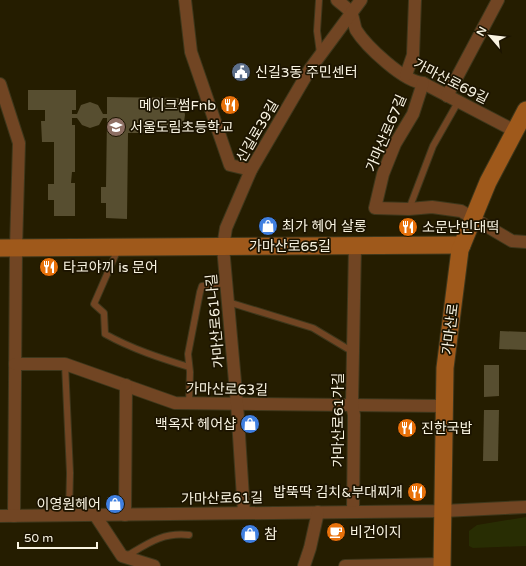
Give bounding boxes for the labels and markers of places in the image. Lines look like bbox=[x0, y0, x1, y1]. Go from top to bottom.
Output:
public building icon: 신길3동 주민센터 bbox=[230, 61, 252, 83]
place label: 신길3동 주민센터 bbox=[255, 64, 358, 81]
restaurant icon: 메이크썸Fnb bbox=[219, 94, 241, 116]
place label: 메이크썸Fnb bbox=[139, 97, 216, 114]
school or university icon: 서울도림초등학교 bbox=[105, 116, 127, 138]
place label: 서울도림초등학교 bbox=[130, 119, 233, 136]
shop icon: 최가 헤어 살롱 bbox=[257, 215, 279, 237]
restaurant icon: 소문난빈대떡 bbox=[397, 216, 419, 238]
place label: 최가 헤어 살롱 bbox=[282, 218, 367, 235]
place label: 소문난빈대떡 bbox=[422, 219, 499, 236]
restaurant icon: 타코야끼 is 문어 bbox=[38, 256, 60, 278]
place label: 타코야끼 is 문어 bbox=[63, 259, 158, 276]
shop icon: 백옥자 헤어샵 bbox=[239, 413, 261, 435]
place label: 백옥자 헤어샵 bbox=[155, 416, 236, 433]
restaurant icon: 진한국밥 bbox=[396, 417, 418, 439]
place label: 진한국밥 bbox=[421, 420, 473, 437]
restaurant icon: 밥뚝딱 김치&부대찌개 bbox=[406, 481, 428, 503]
place label: 밥뚝딱 김치&부대찌개 bbox=[273, 484, 403, 501]
shop icon: 이영원헤어 bbox=[104, 493, 126, 515]
place label: 이영원헤어 bbox=[37, 496, 101, 513]
cafe icon: 비건이지 bbox=[325, 521, 347, 543]
shop icon: 참 bbox=[239, 523, 261, 545]
place label: 비건이지 bbox=[350, 524, 402, 541]
place label: 참 bbox=[264, 526, 277, 543]

